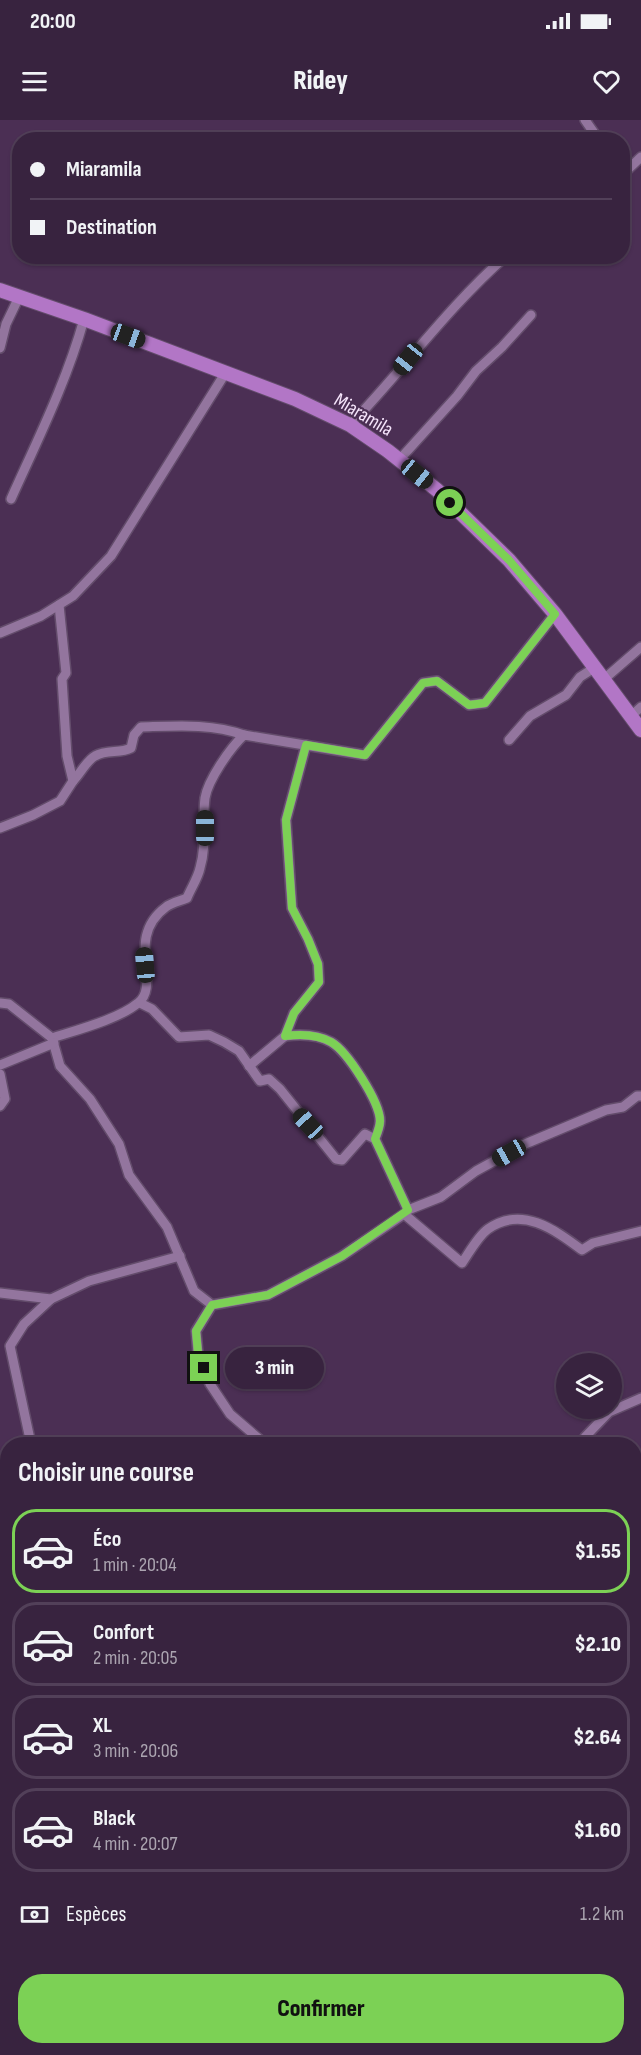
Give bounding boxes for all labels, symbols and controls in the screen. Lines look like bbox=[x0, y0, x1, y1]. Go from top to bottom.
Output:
text: 20:00 bbox=[30, 8, 76, 35]
icon: menu bbox=[18, 65, 51, 98]
text: Ridey bbox=[293, 65, 348, 97]
icon: heart bbox=[590, 65, 623, 98]
text: Miaramila bbox=[66, 156, 141, 183]
text: Destination bbox=[66, 214, 157, 241]
car bbox=[108, 321, 148, 351]
car bbox=[390, 339, 426, 379]
street label: Miaramila bbox=[330, 388, 397, 442]
car bbox=[397, 456, 437, 492]
route start bbox=[436, 489, 463, 516]
car bbox=[196, 810, 214, 846]
car bbox=[134, 946, 156, 984]
car bbox=[289, 1105, 327, 1143]
car bbox=[489, 1136, 529, 1170]
callout: 3 min bbox=[225, 1347, 324, 1389]
map controls bbox=[556, 1353, 622, 1419]
button: layers bbox=[556, 1353, 622, 1419]
route end bbox=[190, 1354, 217, 1381]
text: 3 min bbox=[255, 1356, 294, 1380]
text: Choisir une course bbox=[18, 1457, 194, 1489]
icon: car bbox=[21, 1524, 75, 1578]
text: Éco bbox=[93, 1526, 121, 1553]
text: $1.55 bbox=[575, 1538, 621, 1565]
text: 1 min · 20:04 bbox=[93, 1553, 177, 1577]
icon: car bbox=[21, 1617, 75, 1671]
text: Confort bbox=[93, 1619, 154, 1646]
text: $2.10 bbox=[574, 1631, 621, 1658]
text: 2 min · 20:05 bbox=[93, 1646, 178, 1670]
icon: car bbox=[21, 1710, 75, 1764]
text: XL bbox=[93, 1712, 112, 1739]
text: $2.64 bbox=[573, 1724, 621, 1751]
text: 3 min · 20:06 bbox=[93, 1739, 178, 1763]
icon: car bbox=[21, 1803, 75, 1857]
text: Black bbox=[93, 1805, 135, 1832]
text: $1.60 bbox=[574, 1817, 621, 1844]
text: 4 min · 20:07 bbox=[93, 1832, 178, 1856]
icon: cash bbox=[18, 1898, 51, 1931]
text: Espèces bbox=[66, 1901, 126, 1928]
text: 1.2 km bbox=[580, 1902, 624, 1926]
button: Confirmer bbox=[18, 1974, 624, 2043]

